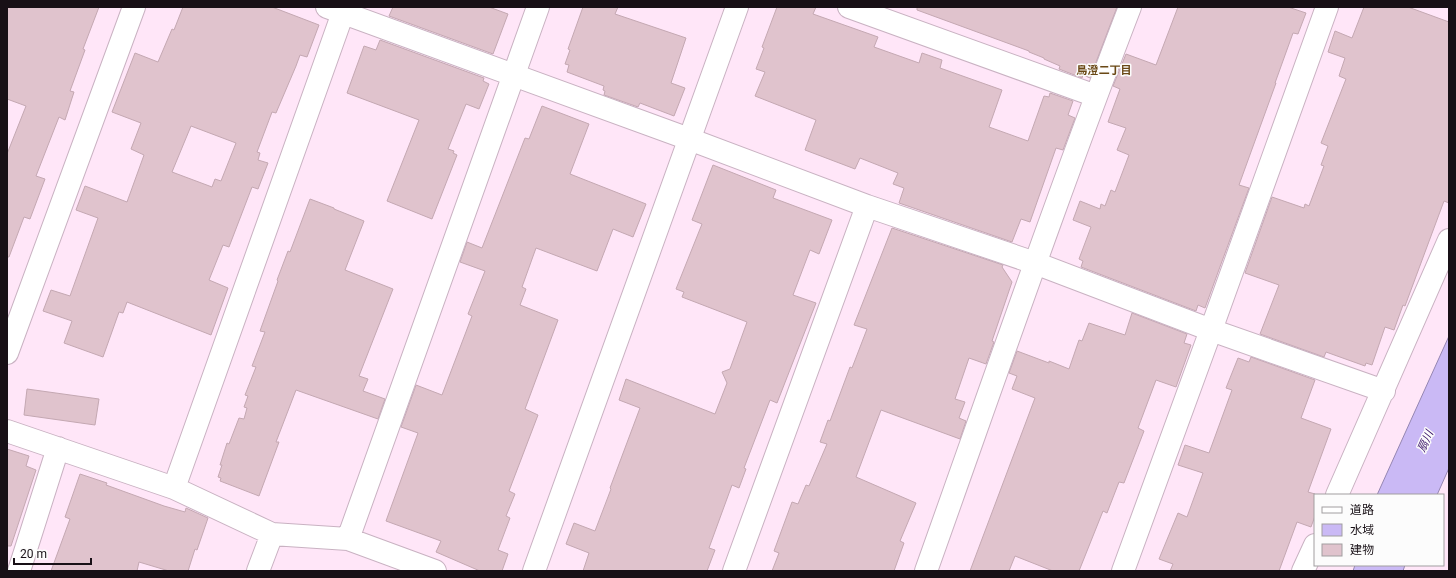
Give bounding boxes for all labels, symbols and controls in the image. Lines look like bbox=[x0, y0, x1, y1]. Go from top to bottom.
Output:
district label: 鳥澄二丁目 bbox=[1077, 64, 1132, 77]
water label: 扇川 bbox=[1415, 428, 1436, 454]
legend bbox=[1314, 494, 1444, 566]
text: 道路 bbox=[1350, 503, 1374, 517]
text: 水域 bbox=[1350, 523, 1374, 537]
scale bar bbox=[14, 540, 91, 566]
text: 建物 bbox=[1350, 543, 1374, 557]
text: 20 m bbox=[20, 547, 47, 561]

